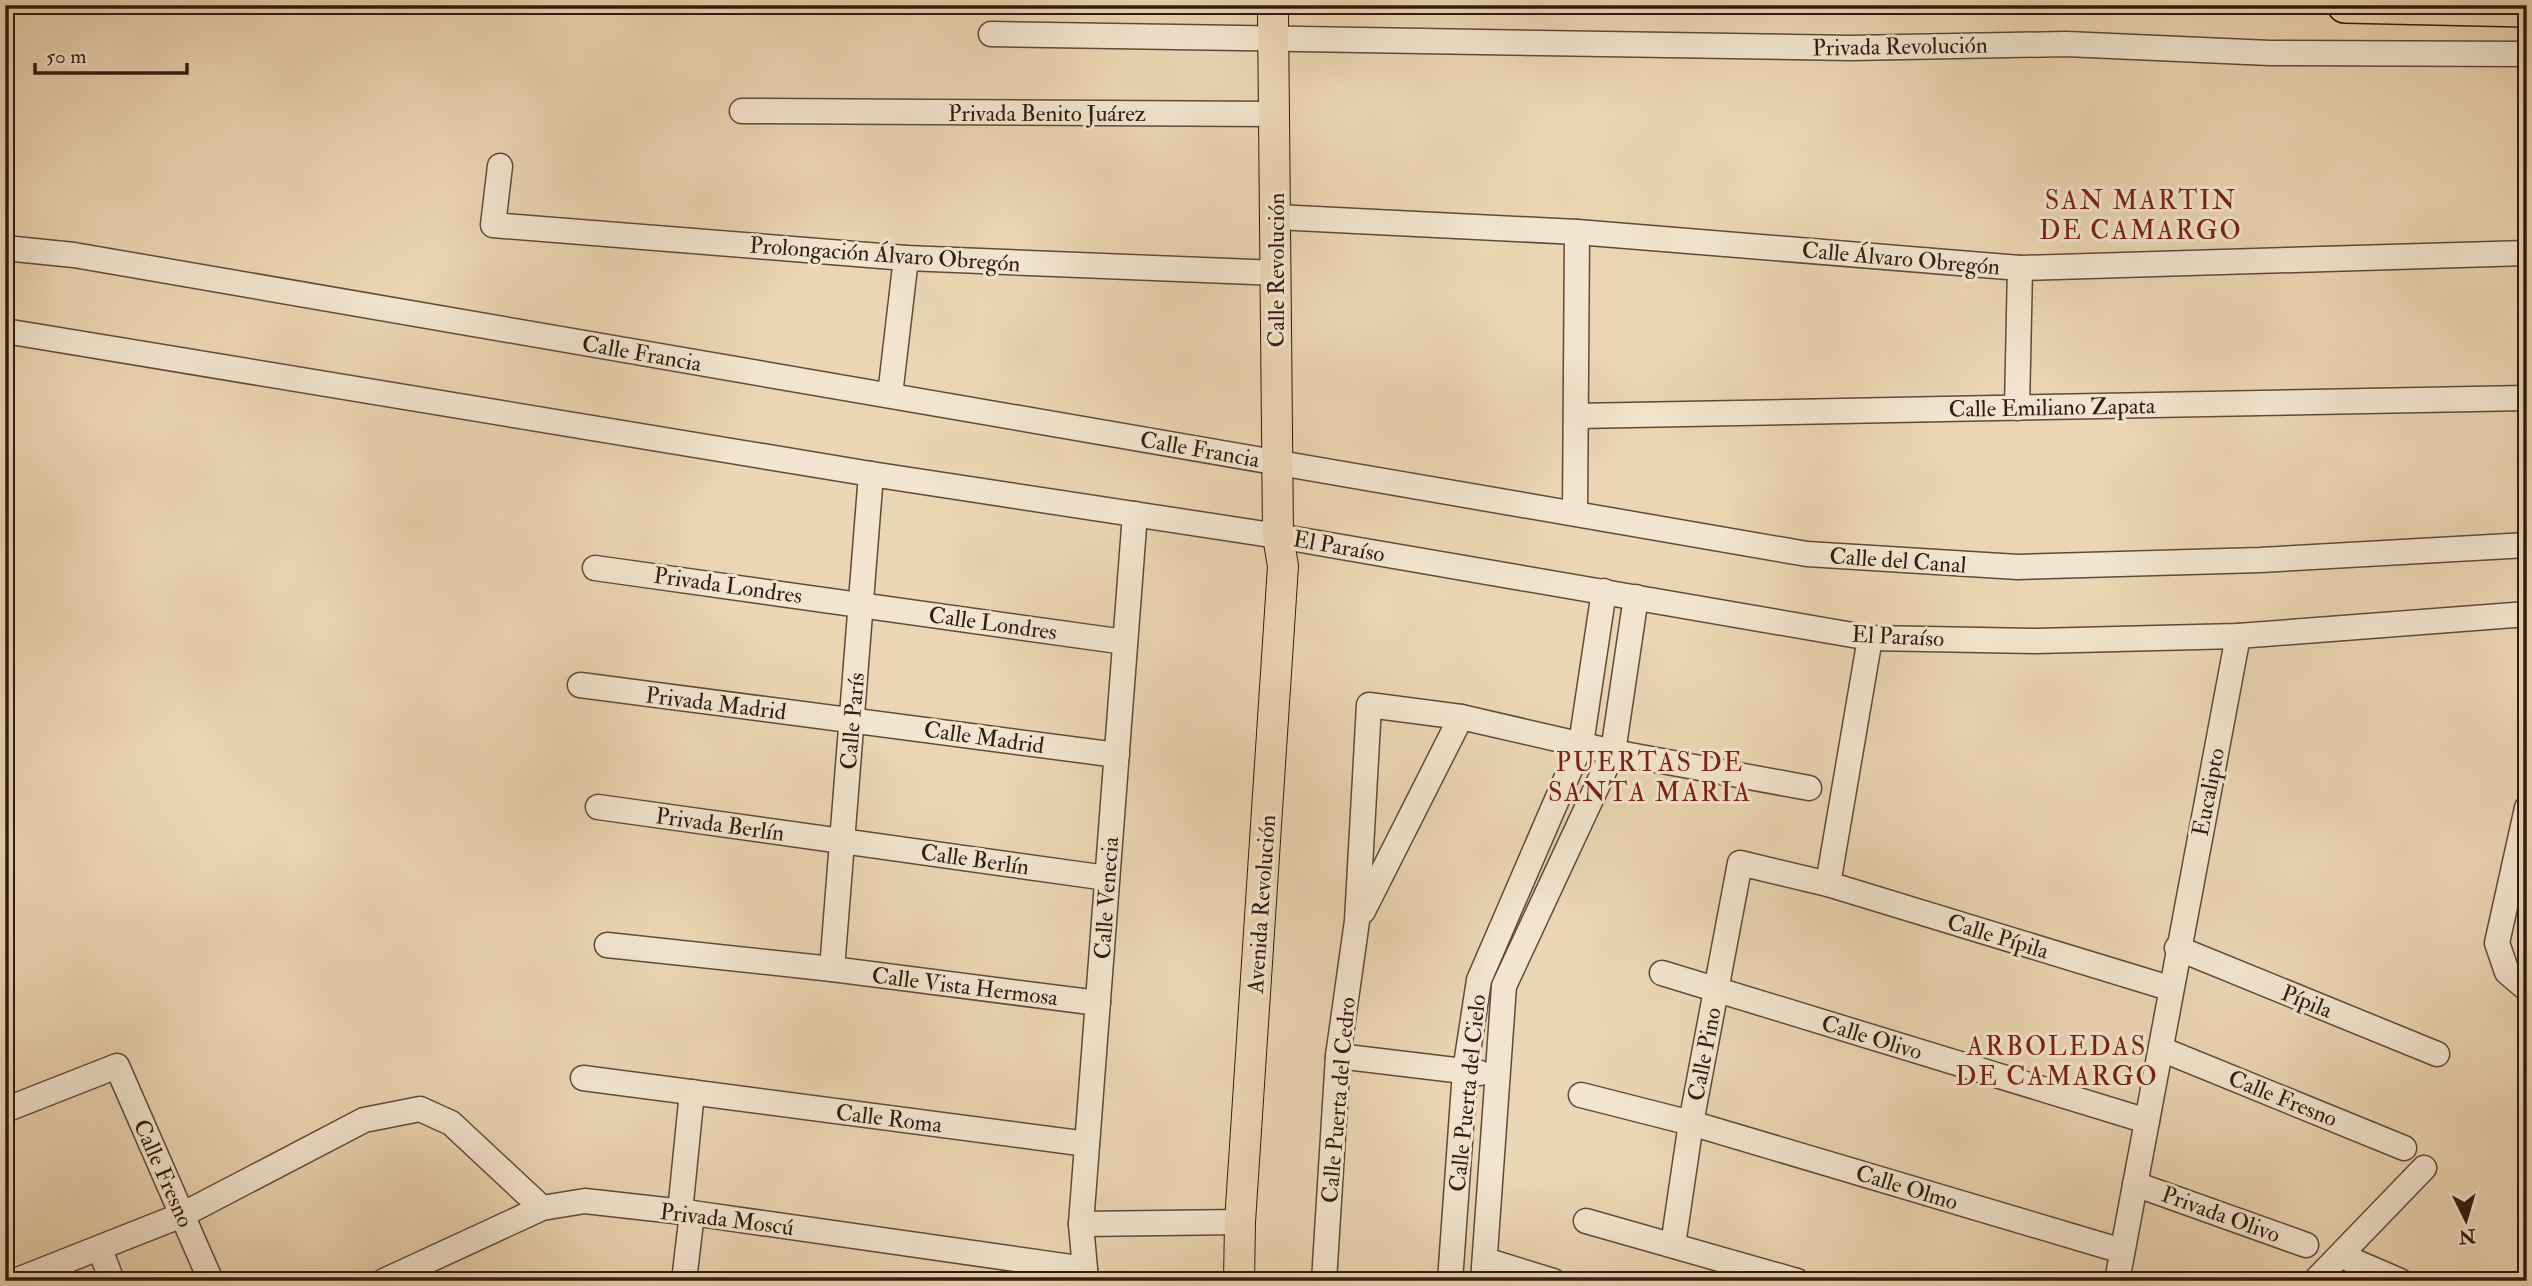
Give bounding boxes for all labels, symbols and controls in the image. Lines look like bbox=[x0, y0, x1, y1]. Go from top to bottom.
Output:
street label: Privada Revolución bbox=[1812, 30, 1988, 63]
scale bar bbox=[35, 32, 187, 76]
text: 50 m bbox=[46, 43, 87, 70]
street label: Privada Benito Juárez bbox=[948, 99, 1146, 128]
district label: SAN MARTIN DE CAMARGO bbox=[2039, 185, 2243, 247]
street label: Calle Revolución bbox=[1262, 192, 1291, 347]
street label: Prolongación Álvaro Obregón bbox=[748, 231, 1022, 278]
street label: Calle Álvaro Obregón bbox=[1801, 235, 2001, 282]
street label: Calle Francia bbox=[580, 329, 704, 378]
street label: Calle Emiliano Zapata bbox=[1948, 391, 2156, 425]
street label: Calle Francia bbox=[1138, 425, 1262, 474]
street label: El Paraíso bbox=[1291, 524, 1387, 569]
street label: Calle del Canal bbox=[1828, 541, 1968, 580]
street label: Privada Londres bbox=[652, 561, 804, 610]
street label: Calle Londres bbox=[927, 600, 1059, 647]
street label: El Paraíso bbox=[1851, 620, 1945, 653]
street label: Calle París bbox=[834, 671, 871, 771]
street label: Privada Madrid bbox=[644, 680, 788, 727]
street label: Calle Madrid bbox=[922, 715, 1046, 760]
street label: Eucalipto bbox=[2186, 746, 2232, 839]
district label: PUERTAS DE SANTA MARIA bbox=[1548, 747, 1752, 809]
street label: Privada Berlín bbox=[654, 801, 786, 848]
street label: Avenida Revolución bbox=[1241, 813, 1282, 996]
street label: Calle Venecia bbox=[1088, 835, 1125, 960]
street label: Calle Berlín bbox=[919, 838, 1031, 881]
street label: Calle Pípila bbox=[1943, 907, 2053, 967]
street label: Calle Vista Hermosa bbox=[870, 961, 1060, 1012]
street label: Pípila bbox=[2277, 978, 2337, 1026]
street label: Calle Puerta del Cielo bbox=[1443, 993, 1492, 1193]
street label: Calle Puerta del Cedro bbox=[1315, 996, 1362, 1204]
street label: Calle Pino bbox=[1681, 1005, 1728, 1103]
street label: Calle Olivo bbox=[1818, 1008, 1926, 1067]
district label: ARBOLEDAS DE CAMARGO bbox=[1955, 1031, 2159, 1093]
street label: Calle Fresno bbox=[2224, 1063, 2342, 1133]
street label: Calle Roma bbox=[834, 1098, 944, 1139]
street label: Calle Fresno bbox=[127, 1115, 200, 1232]
street label: Calle Olmo bbox=[1852, 1158, 1962, 1217]
street label: Privada Olivo bbox=[2158, 1180, 2284, 1249]
north arrow bbox=[2430, 1184, 2500, 1254]
street label: Privada Moscú bbox=[658, 1197, 796, 1242]
text: N bbox=[2457, 1223, 2478, 1249]

